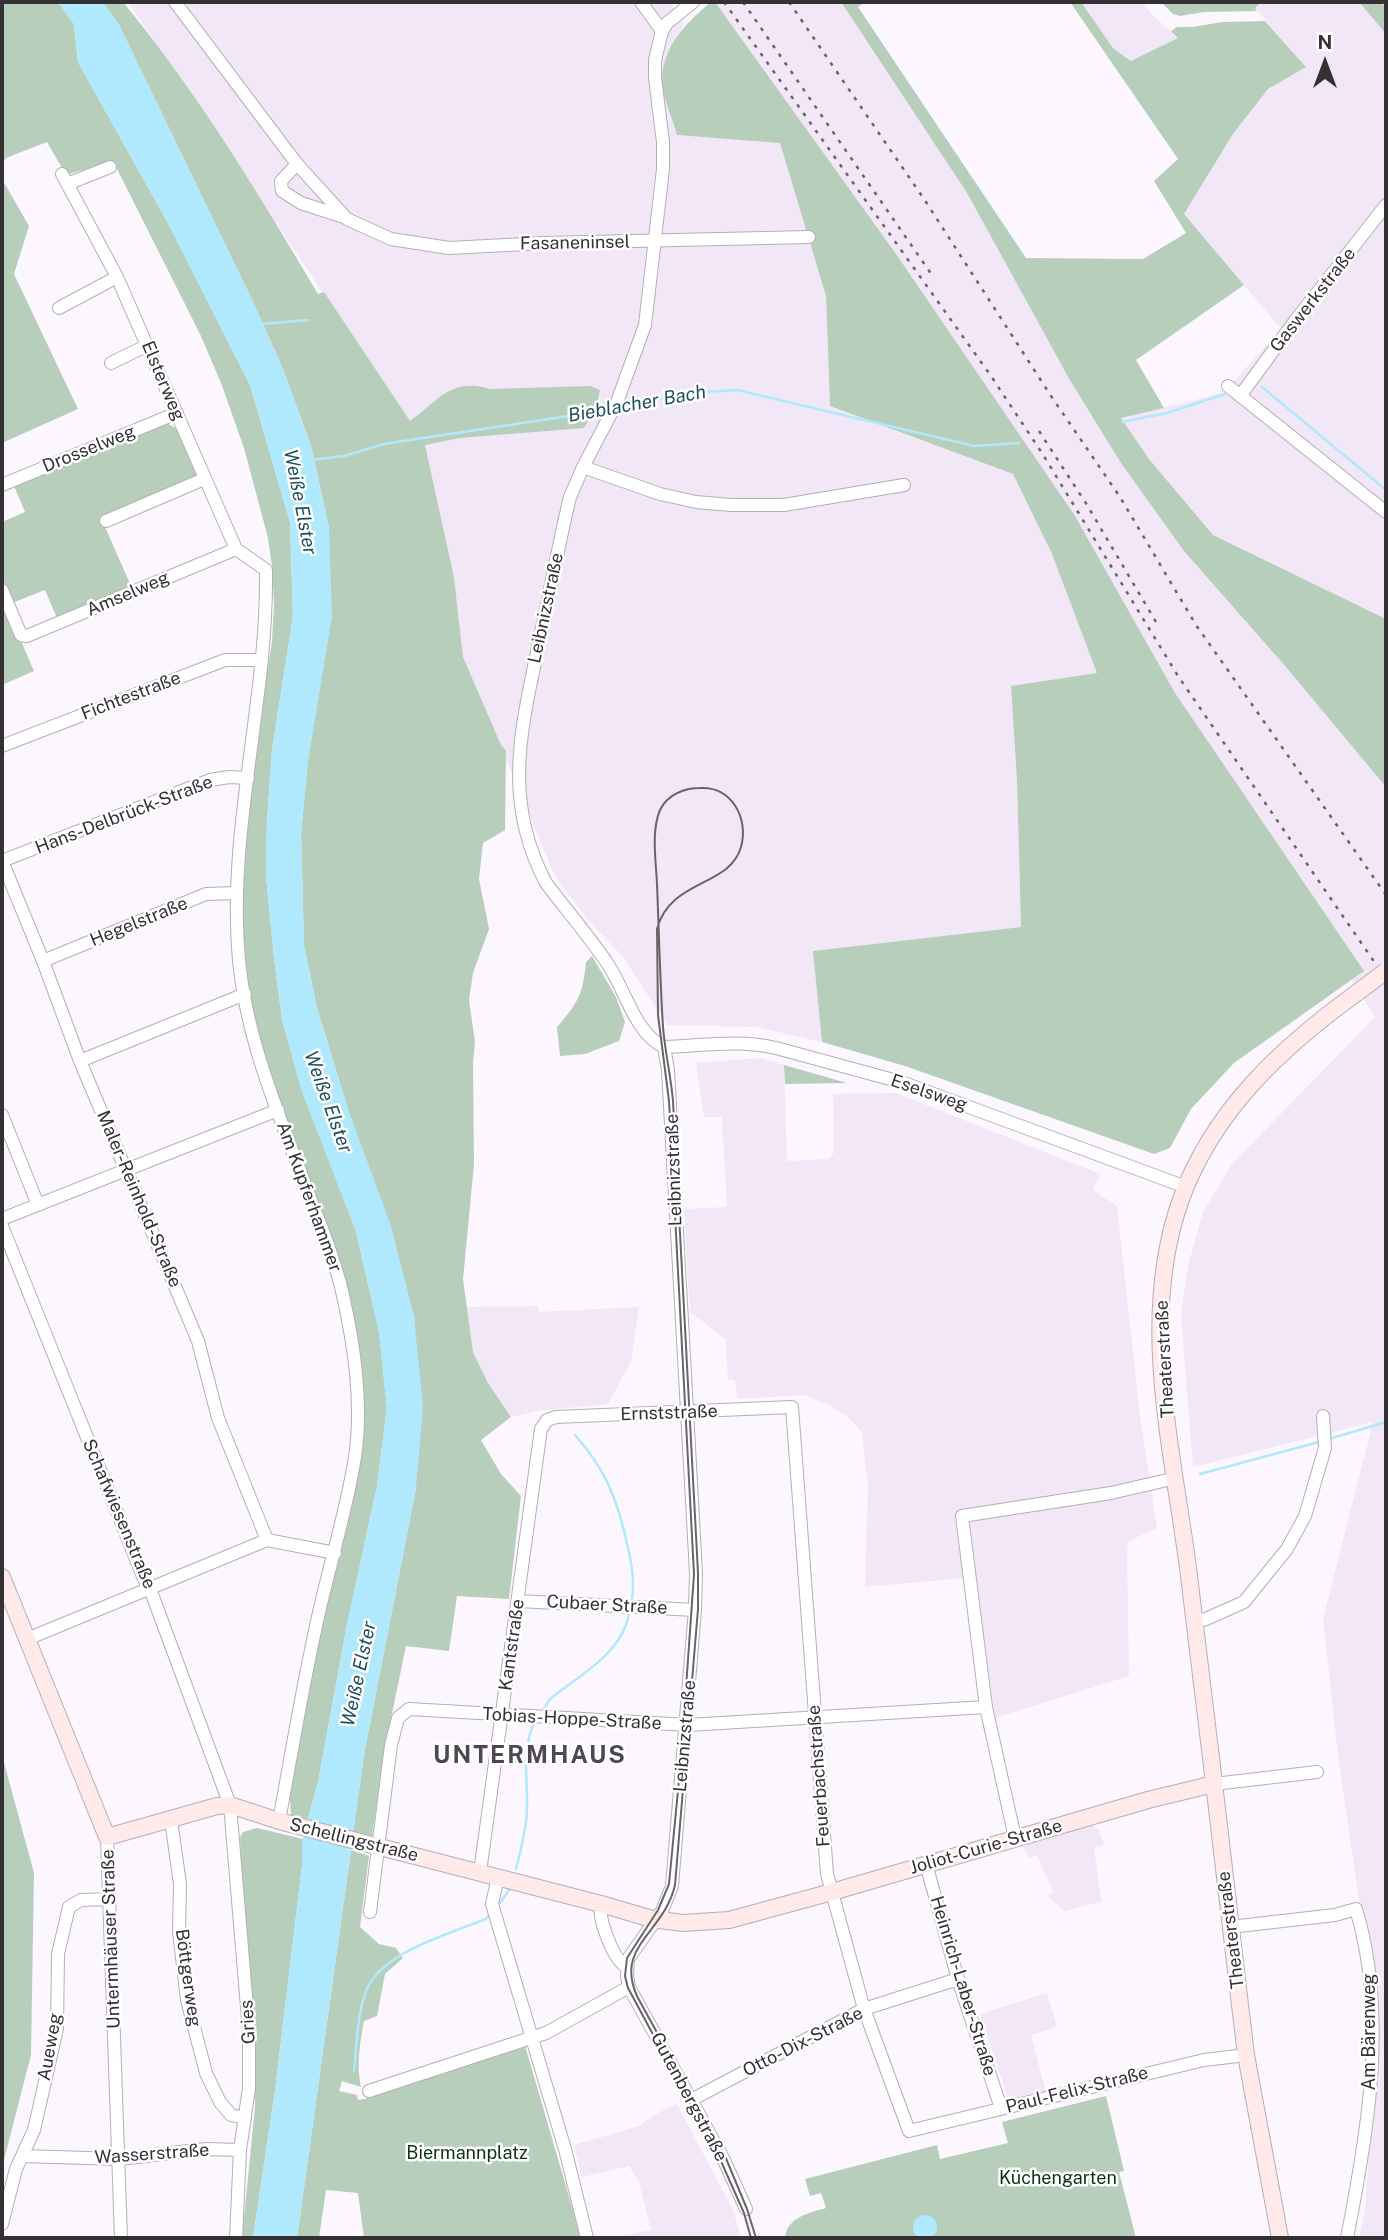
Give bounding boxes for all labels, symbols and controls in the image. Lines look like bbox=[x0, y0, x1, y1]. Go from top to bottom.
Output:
north arrow bbox=[1290, 28, 1360, 98]
text: N bbox=[1318, 31, 1332, 53]
street label: Fasaneninsel bbox=[520, 231, 630, 255]
street label: Gaswerkstraße bbox=[1266, 244, 1360, 356]
street label: Elsterweg bbox=[137, 338, 189, 424]
water label: Bieblacher Bach bbox=[566, 381, 708, 427]
street label: Drosselweg bbox=[39, 421, 139, 477]
water label: Weiße Elster bbox=[279, 447, 321, 557]
street label: Leibnizstraße bbox=[524, 551, 568, 665]
street label: Amselweg bbox=[83, 567, 173, 621]
street label: Fichtestraße bbox=[78, 667, 184, 725]
street label: Hans-Delbrück-Straße bbox=[32, 771, 216, 859]
street label: Hegelstraße bbox=[87, 893, 191, 951]
water label: Weiße Elster bbox=[299, 1048, 357, 1156]
street label: Eselsweg bbox=[888, 1070, 970, 1116]
street label: Maler-Reinhold-Straße bbox=[92, 1107, 186, 1291]
street label: Leibnizstraße bbox=[661, 1113, 687, 1227]
street label: Am Kupferhammer bbox=[272, 1119, 346, 1275]
street label: Theaterstraße bbox=[1151, 1300, 1179, 1418]
street label: Ernststraße bbox=[620, 1401, 718, 1425]
street label: Schafwiesenstraße bbox=[78, 1436, 160, 1592]
street label: Cubaer Straße bbox=[546, 1591, 668, 1619]
street label: Kantstraße bbox=[495, 1598, 529, 1692]
water label: Weiße Elster bbox=[337, 1619, 381, 1729]
street label: Leibnizstraße bbox=[669, 1679, 701, 1793]
street label: Tobias-Hoppe-Straße bbox=[482, 1704, 662, 1734]
street label: Feuerbachstraße bbox=[803, 1704, 835, 1848]
district label: UNTERMHAUS bbox=[434, 1742, 626, 1770]
street label: Schellingstraße bbox=[287, 1814, 421, 1866]
street label: Joliot-Curie-Straße bbox=[907, 1815, 1065, 1879]
street label: Untermhäuser Straße bbox=[97, 1849, 125, 2029]
street label: Theaterstraße bbox=[1213, 1870, 1249, 1990]
street label: Heinrich-Laber-Straße bbox=[925, 1893, 1001, 2079]
street label: Böttgerweg bbox=[170, 1928, 206, 2028]
street label: Am Bärenweg bbox=[1358, 1973, 1380, 2091]
street label: Gries bbox=[236, 1999, 260, 2045]
street label: Otto-Dix-Straße bbox=[739, 2002, 867, 2082]
street label: Aueweg bbox=[33, 2011, 67, 2083]
street label: Gutenbergstraße bbox=[646, 2029, 732, 2165]
street label: Paul-Felix-Straße bbox=[1003, 2062, 1151, 2118]
street label: Wasserstraße bbox=[94, 2139, 210, 2169]
park label: Biermannplatz bbox=[406, 2142, 528, 2164]
park label: Küchengarten bbox=[999, 2167, 1117, 2189]

